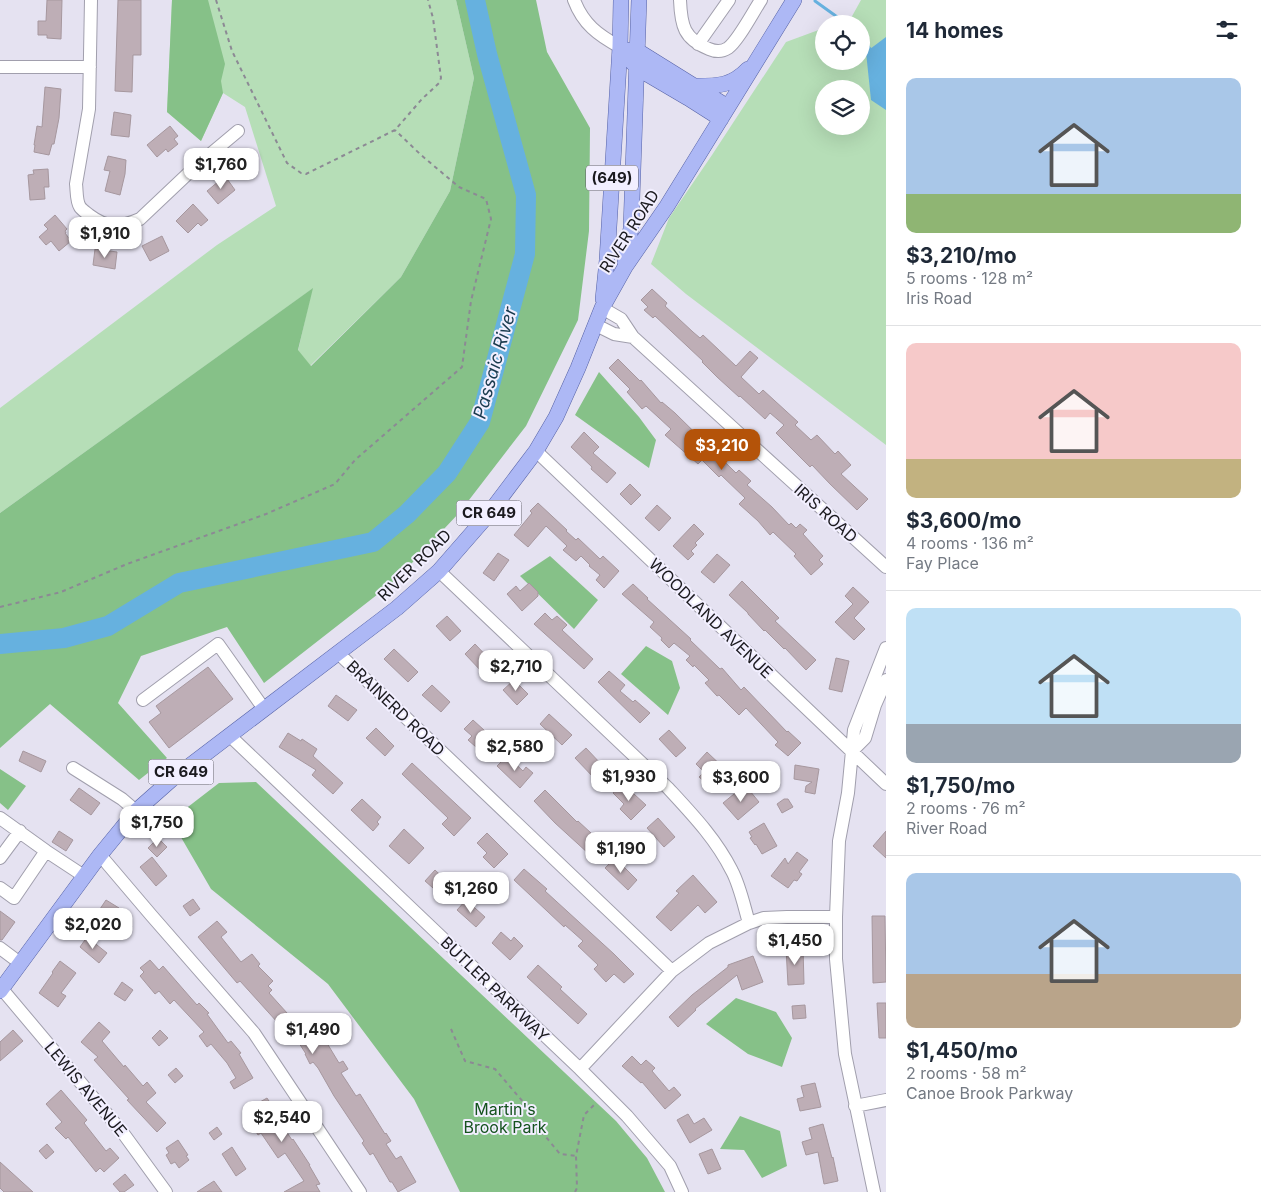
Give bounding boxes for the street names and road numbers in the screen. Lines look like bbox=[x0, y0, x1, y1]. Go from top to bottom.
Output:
road number: (649) bbox=[586, 166, 638, 190]
street label: RIVER ROAD bbox=[595, 186, 663, 276]
street label: IRIS ROAD bbox=[790, 479, 862, 547]
road number: CR 649 bbox=[456, 500, 522, 526]
street label: RIVER ROAD bbox=[373, 525, 455, 605]
street label: WOODLAND AVENUE bbox=[645, 554, 777, 682]
street label: BRAINERD ROAD bbox=[343, 656, 449, 760]
road number: CR 649 bbox=[148, 760, 214, 784]
street label: BUTLER PARKWAY bbox=[437, 932, 553, 1046]
street label: LEWIS AVENUE bbox=[41, 1038, 131, 1140]

